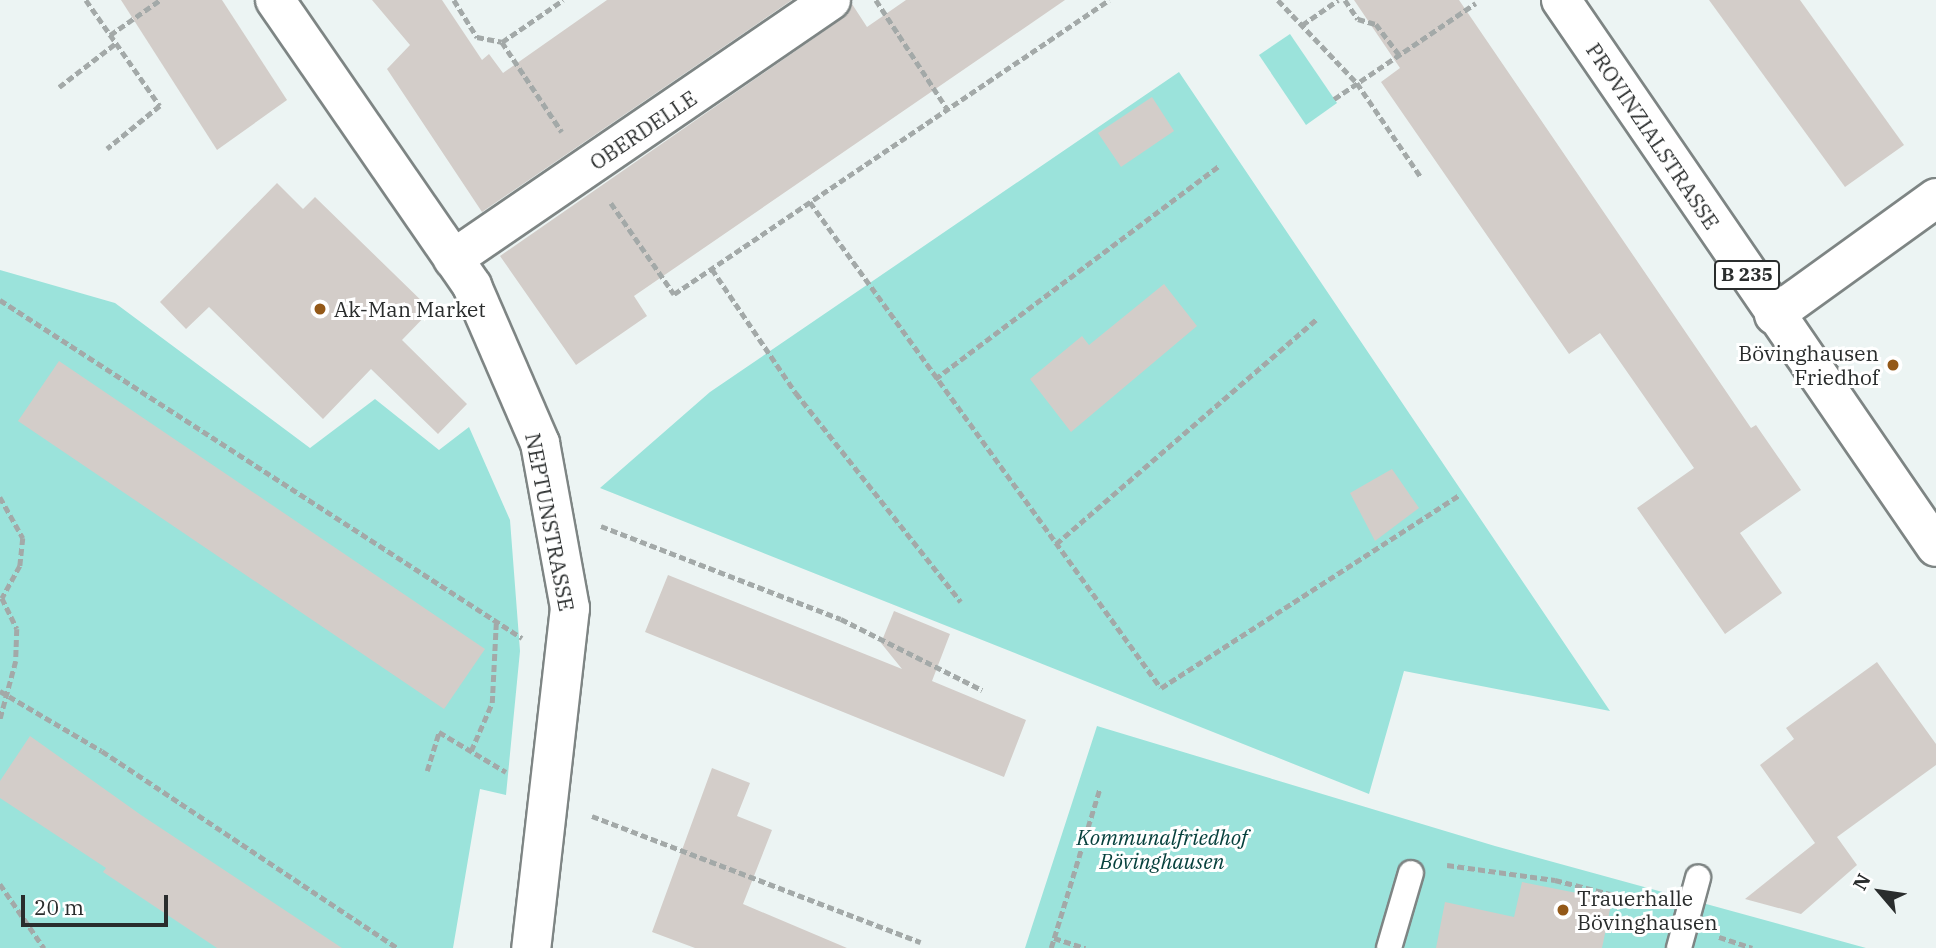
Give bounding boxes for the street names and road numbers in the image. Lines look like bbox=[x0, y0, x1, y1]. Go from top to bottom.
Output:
street label: PROVINZIALSTRASSE bbox=[1581, 38, 1725, 234]
street label: OBERDELLE bbox=[585, 85, 701, 175]
road number: B 235 bbox=[1714, 260, 1780, 290]
street label: NEPTUNSTRASSE bbox=[520, 431, 580, 613]

